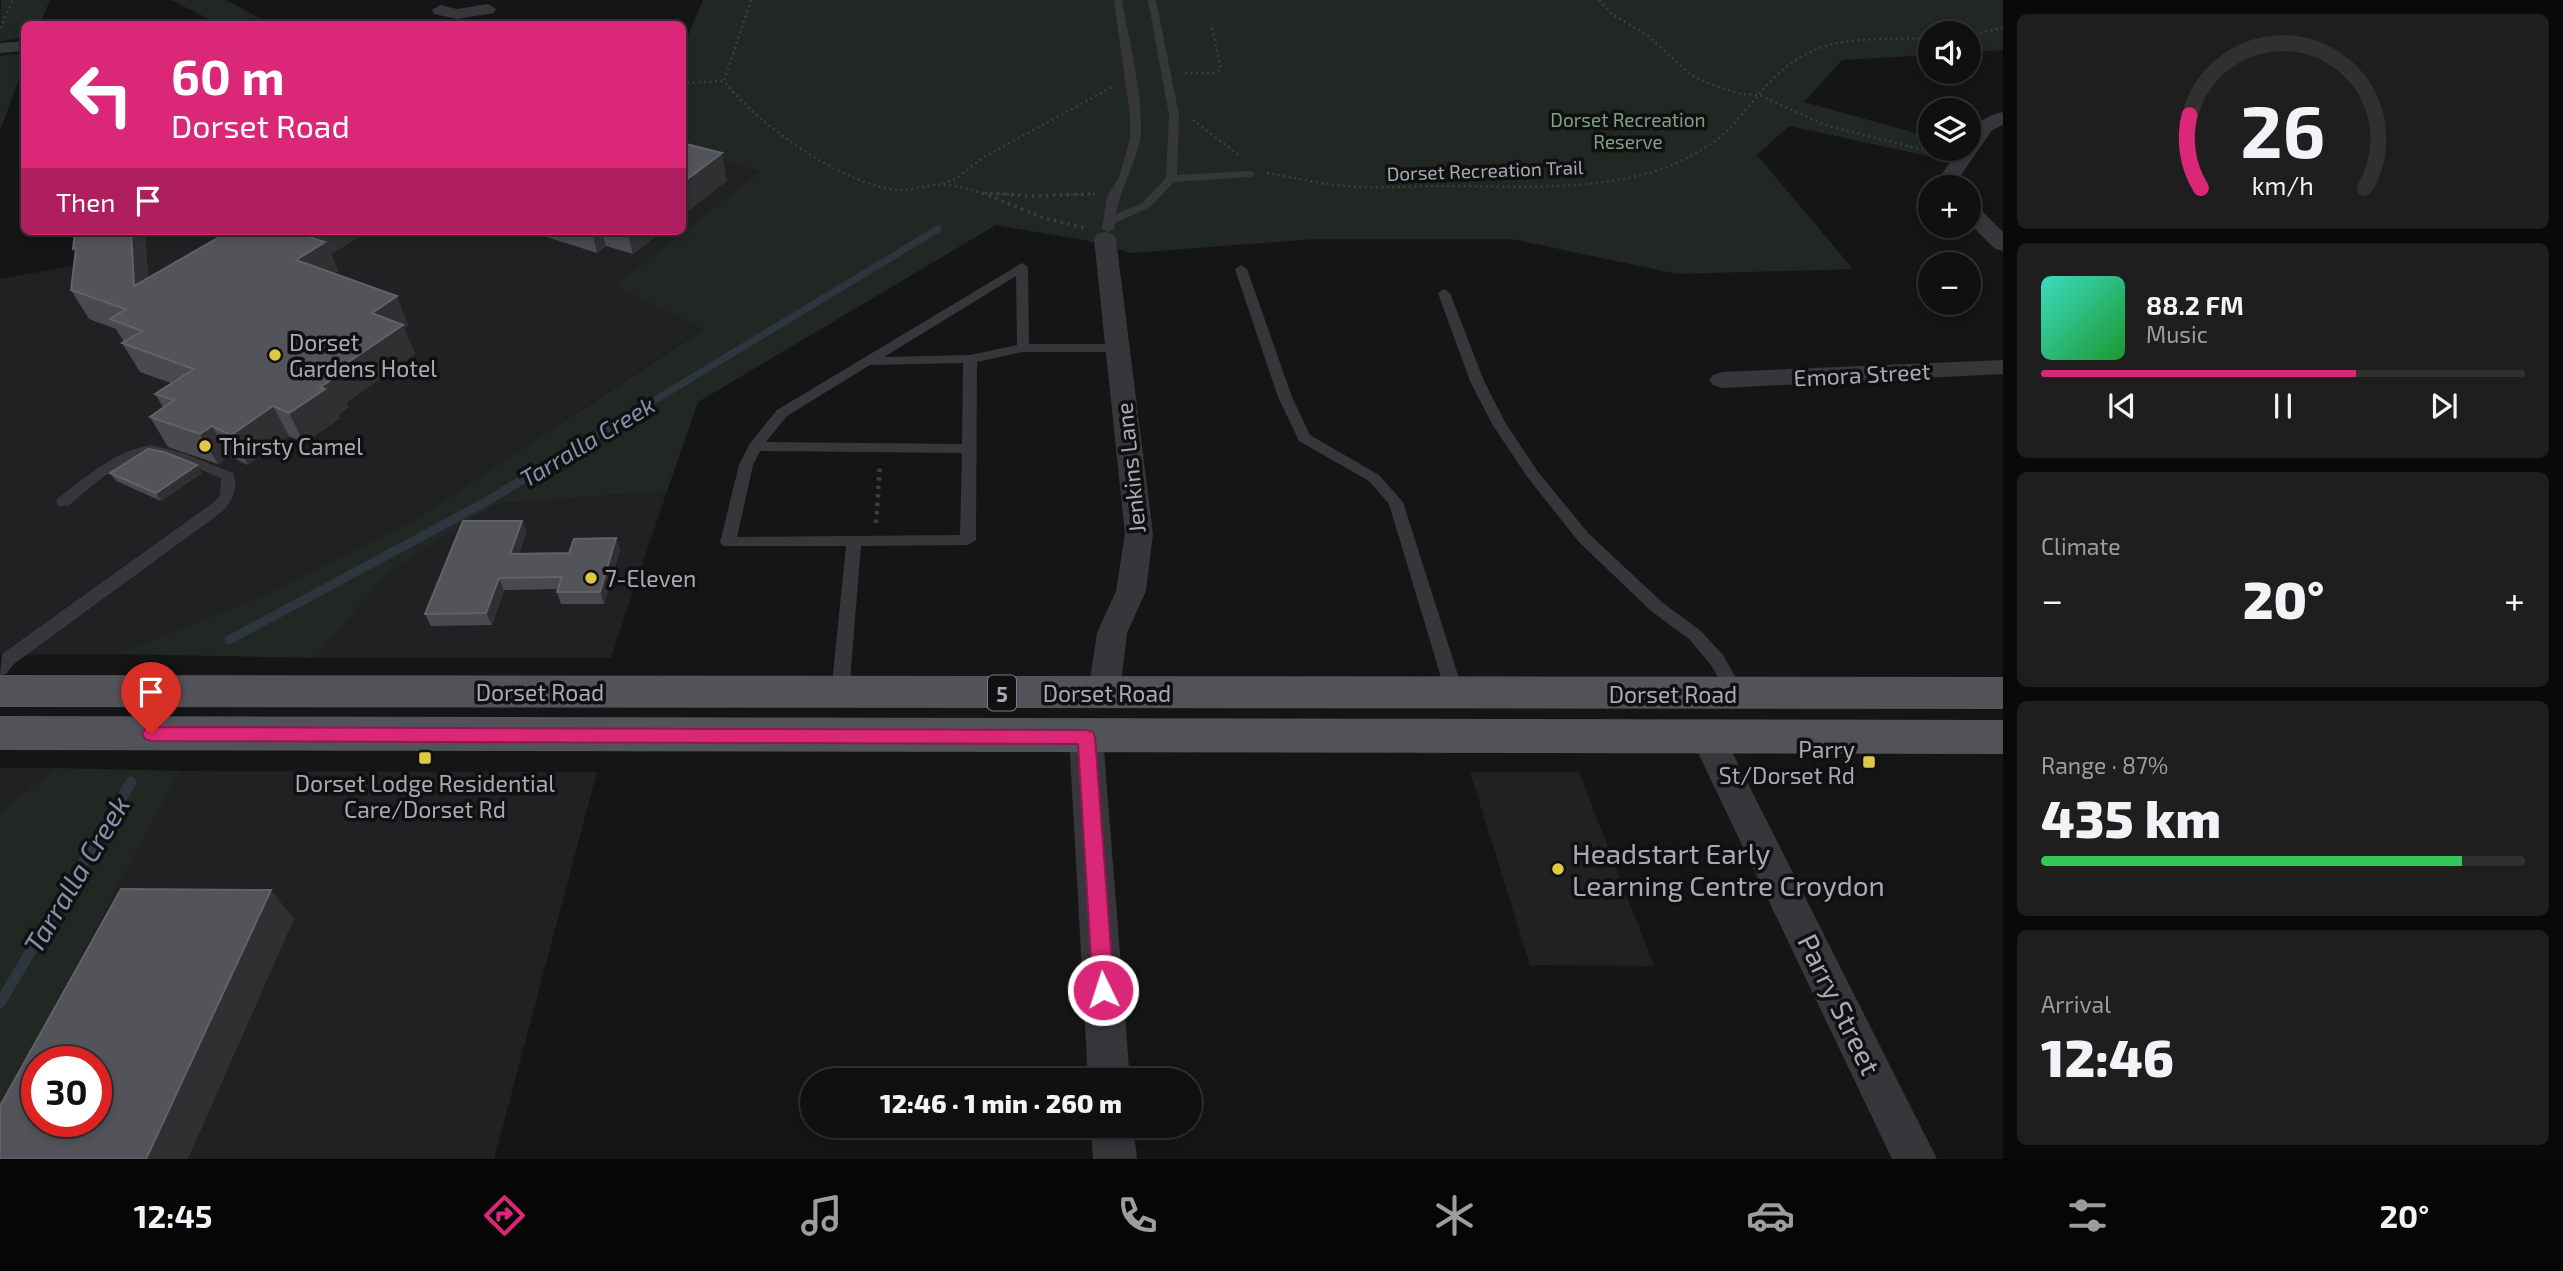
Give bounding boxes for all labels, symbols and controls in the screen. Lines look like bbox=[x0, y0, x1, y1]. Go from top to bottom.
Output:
map controls bbox=[1918, 21, 1981, 315]
button: sound bbox=[1918, 21, 1981, 84]
text: 60 m bbox=[171, 46, 285, 105]
icon: left bbox=[56, 49, 147, 140]
text: 26 bbox=[2240, 85, 2326, 173]
button: layers bbox=[1918, 98, 1981, 161]
text: Dorset Road bbox=[171, 106, 350, 144]
park label: Dorset Recreation Reserve bbox=[1550, 108, 1706, 153]
street label: Dorset Recreation Trail bbox=[1386, 155, 1584, 185]
text: km/h bbox=[2252, 169, 2314, 199]
button: + bbox=[1918, 175, 1981, 238]
icon: arrive bbox=[129, 182, 167, 220]
text: Then bbox=[56, 186, 115, 217]
button: − bbox=[1918, 252, 1981, 315]
text: 88.2 FM bbox=[2146, 289, 2244, 320]
text: Music bbox=[2146, 320, 2208, 348]
place label: Dorset Gardens Hotel bbox=[289, 328, 437, 382]
marker: Dorset Gardens Hotel bbox=[267, 347, 283, 363]
street label: Emora Street bbox=[1793, 356, 1931, 392]
icon: previous bbox=[2103, 387, 2141, 425]
icon: pause bbox=[2264, 387, 2302, 425]
icon: next bbox=[2425, 387, 2463, 425]
water label: Tarralla Creek bbox=[514, 389, 660, 493]
street label: Jenkins Lane bbox=[1109, 401, 1151, 535]
place label: Thirsty Camel bbox=[219, 432, 363, 460]
marker: Thirsty Camel bbox=[197, 438, 213, 454]
text: Climate bbox=[2041, 532, 2121, 560]
place label: 7-Eleven bbox=[605, 564, 696, 592]
text: 20° bbox=[2243, 567, 2324, 629]
marker: 7-Eleven bbox=[583, 570, 599, 586]
text: − bbox=[2041, 576, 2063, 622]
text: + bbox=[2504, 576, 2525, 622]
pin bbox=[121, 662, 181, 734]
icon: arrive bbox=[132, 673, 170, 711]
road number: 5 bbox=[988, 676, 1016, 710]
street label: Dorset Road bbox=[476, 678, 604, 706]
street label: Dorset Road bbox=[1043, 679, 1171, 707]
street label: Dorset Road bbox=[1609, 680, 1737, 708]
place label: Parry St/Dorset Rd bbox=[1719, 735, 1855, 789]
marker: Dorset Lodge Residential Care/Dorset Rd bbox=[417, 750, 433, 766]
text: Range · 87% bbox=[2041, 751, 2168, 779]
marker: Parry St/Dorset Rd bbox=[1861, 754, 1877, 770]
place label: Dorset Lodge Residential Care/Dorset Rd bbox=[295, 769, 555, 823]
text: 435 km bbox=[2041, 786, 2221, 848]
water label: Tarralla Creek bbox=[16, 789, 136, 959]
place label: Headstart Early Learning Centre Croydon bbox=[1572, 836, 1885, 902]
marker: Headstart Early Learning Centre Croydon bbox=[1550, 861, 1566, 877]
street label: Parry Street bbox=[1791, 928, 1889, 1080]
position arrow bbox=[1066, 953, 1140, 1027]
text: Arrival bbox=[2041, 990, 2111, 1018]
text: 12:46 bbox=[2041, 1025, 2174, 1087]
speed limit sign: 30 bbox=[21, 1046, 112, 1137]
text: 12:46 · 1 min · 260 m bbox=[880, 1087, 1122, 1118]
icon: directions bbox=[480, 1191, 529, 1240]
icon: music bbox=[797, 1191, 846, 1240]
icon: phone bbox=[1113, 1191, 1162, 1240]
icon: climate bbox=[1430, 1191, 1479, 1240]
icon: car bbox=[1746, 1191, 1795, 1240]
icon: filters bbox=[2063, 1191, 2112, 1240]
text: 12:45 bbox=[134, 1196, 212, 1234]
text: 20° bbox=[2379, 1196, 2429, 1234]

